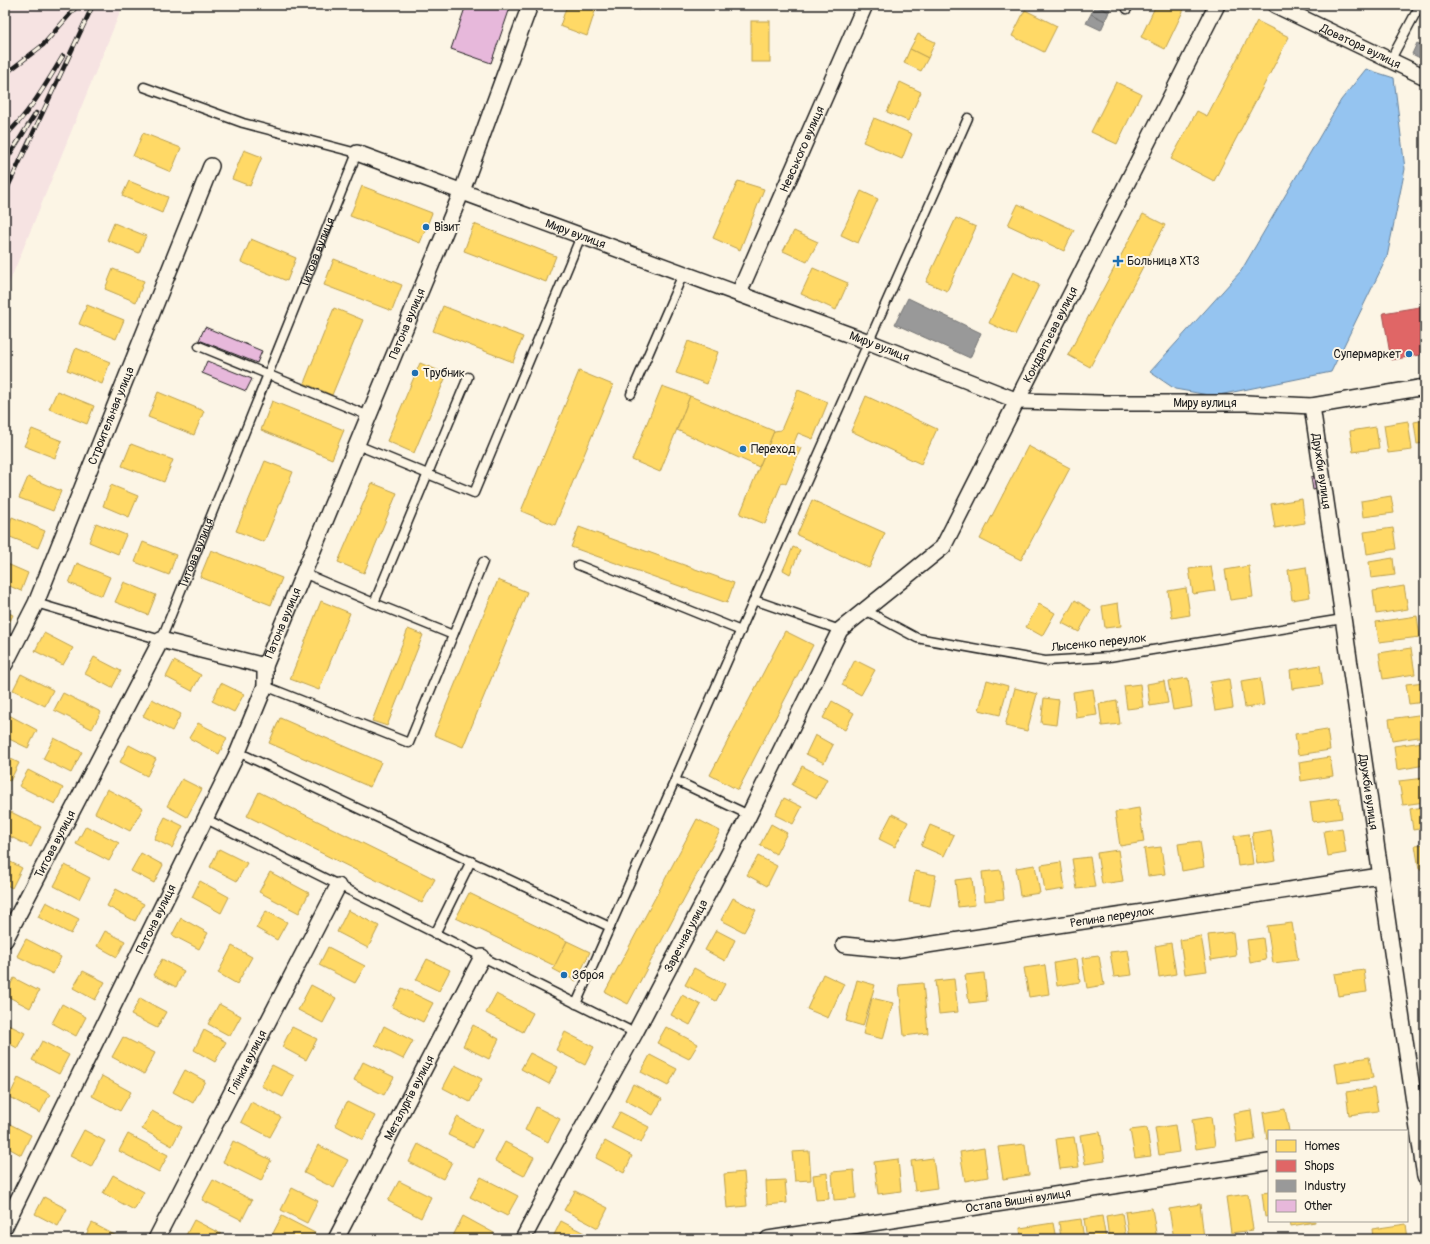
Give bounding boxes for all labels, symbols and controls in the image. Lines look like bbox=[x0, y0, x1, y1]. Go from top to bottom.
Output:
street label: Доватора вулиця bbox=[1317, 20, 1404, 72]
street label: Невського вулиця bbox=[776, 103, 828, 195]
street label: Титова вулиця bbox=[296, 215, 338, 290]
street label: Миру вулиця bbox=[543, 216, 608, 252]
place label: Візит bbox=[434, 220, 460, 235]
marker: Візит bbox=[421, 222, 431, 232]
place label: Больница ХТЗ bbox=[1127, 254, 1200, 269]
marker: Больница ХТЗ bbox=[1112, 255, 1124, 267]
street label: Кондратьєва вулиця bbox=[1020, 284, 1081, 385]
street label: Патона вулиця bbox=[386, 286, 428, 361]
street label: Миру вулиця bbox=[847, 328, 912, 365]
place label: Супермаркет bbox=[1334, 347, 1401, 362]
marker: Супермаркет bbox=[1404, 349, 1414, 359]
street label: Строительная улица bbox=[85, 364, 137, 467]
place label: Трубник bbox=[423, 366, 465, 381]
marker: Трубник bbox=[410, 368, 420, 378]
street label: Миру вулиця bbox=[1173, 396, 1237, 411]
street label: Дружби вулиця bbox=[1308, 431, 1335, 511]
place label: Переход bbox=[751, 442, 796, 457]
marker: Переход bbox=[738, 444, 748, 454]
street label: Титова вулиця bbox=[175, 515, 217, 590]
street label: Патона вулиця bbox=[261, 585, 304, 661]
street label: Лысенко переулок bbox=[1050, 631, 1147, 656]
street label: Дружби вулиця bbox=[1355, 752, 1382, 831]
street label: Титова вулиця bbox=[31, 807, 79, 881]
street label: Патона вулиця bbox=[133, 882, 179, 956]
street label: Заречная улица bbox=[661, 897, 711, 975]
street label: Репина переулок bbox=[1069, 903, 1156, 931]
place label: Зброя bbox=[572, 968, 604, 983]
marker: Зброя bbox=[559, 970, 569, 980]
street label: Глінки вулиця bbox=[224, 1027, 270, 1097]
street label: Металургів вулиця bbox=[381, 1052, 438, 1143]
legend bbox=[1268, 1130, 1408, 1222]
text: Homes bbox=[1304, 1139, 1340, 1154]
text: Shops bbox=[1304, 1159, 1335, 1174]
text: Industry bbox=[1304, 1179, 1346, 1194]
street label: Остапа Вишні вулиця bbox=[964, 1185, 1072, 1216]
text: Other bbox=[1304, 1199, 1333, 1214]

